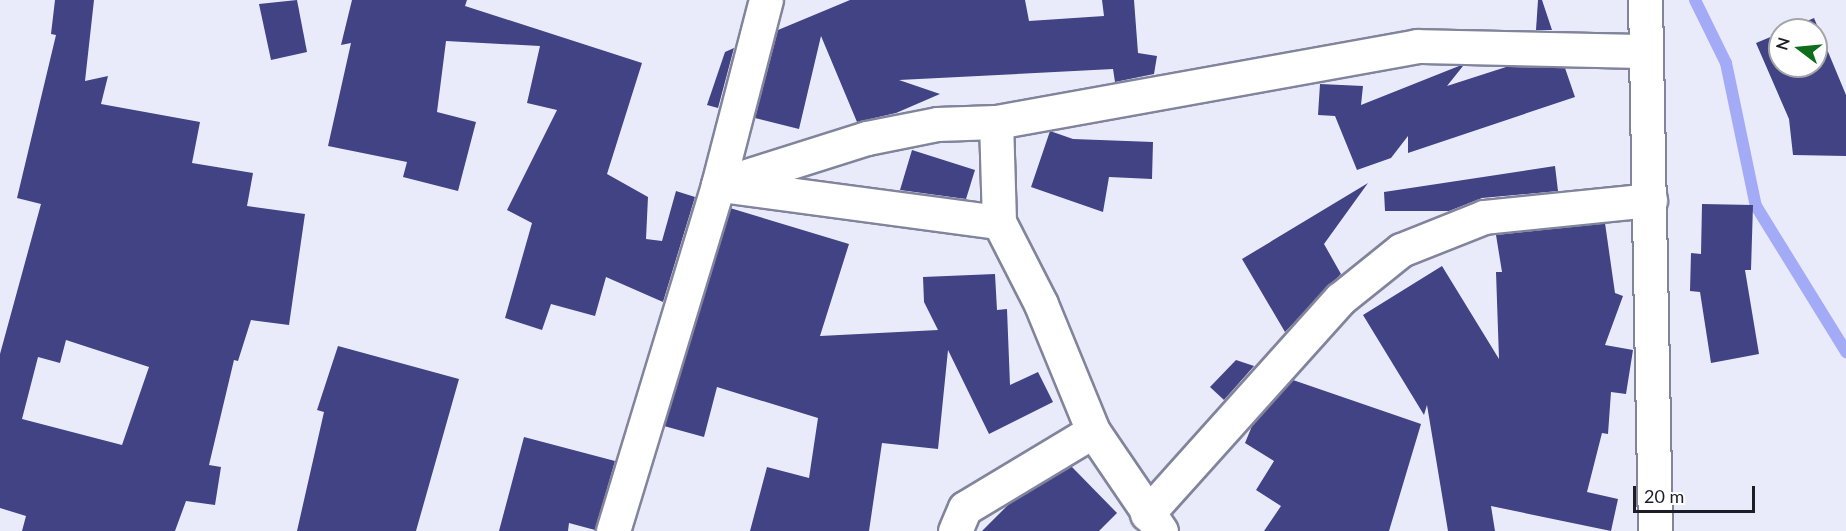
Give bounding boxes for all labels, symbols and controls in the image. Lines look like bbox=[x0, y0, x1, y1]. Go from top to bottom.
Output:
north arrow bbox=[1768, 18, 1828, 78]
text: N bbox=[1771, 35, 1793, 52]
scale bar bbox=[1636, 474, 1758, 512]
text: 20 m bbox=[1644, 485, 1684, 507]

